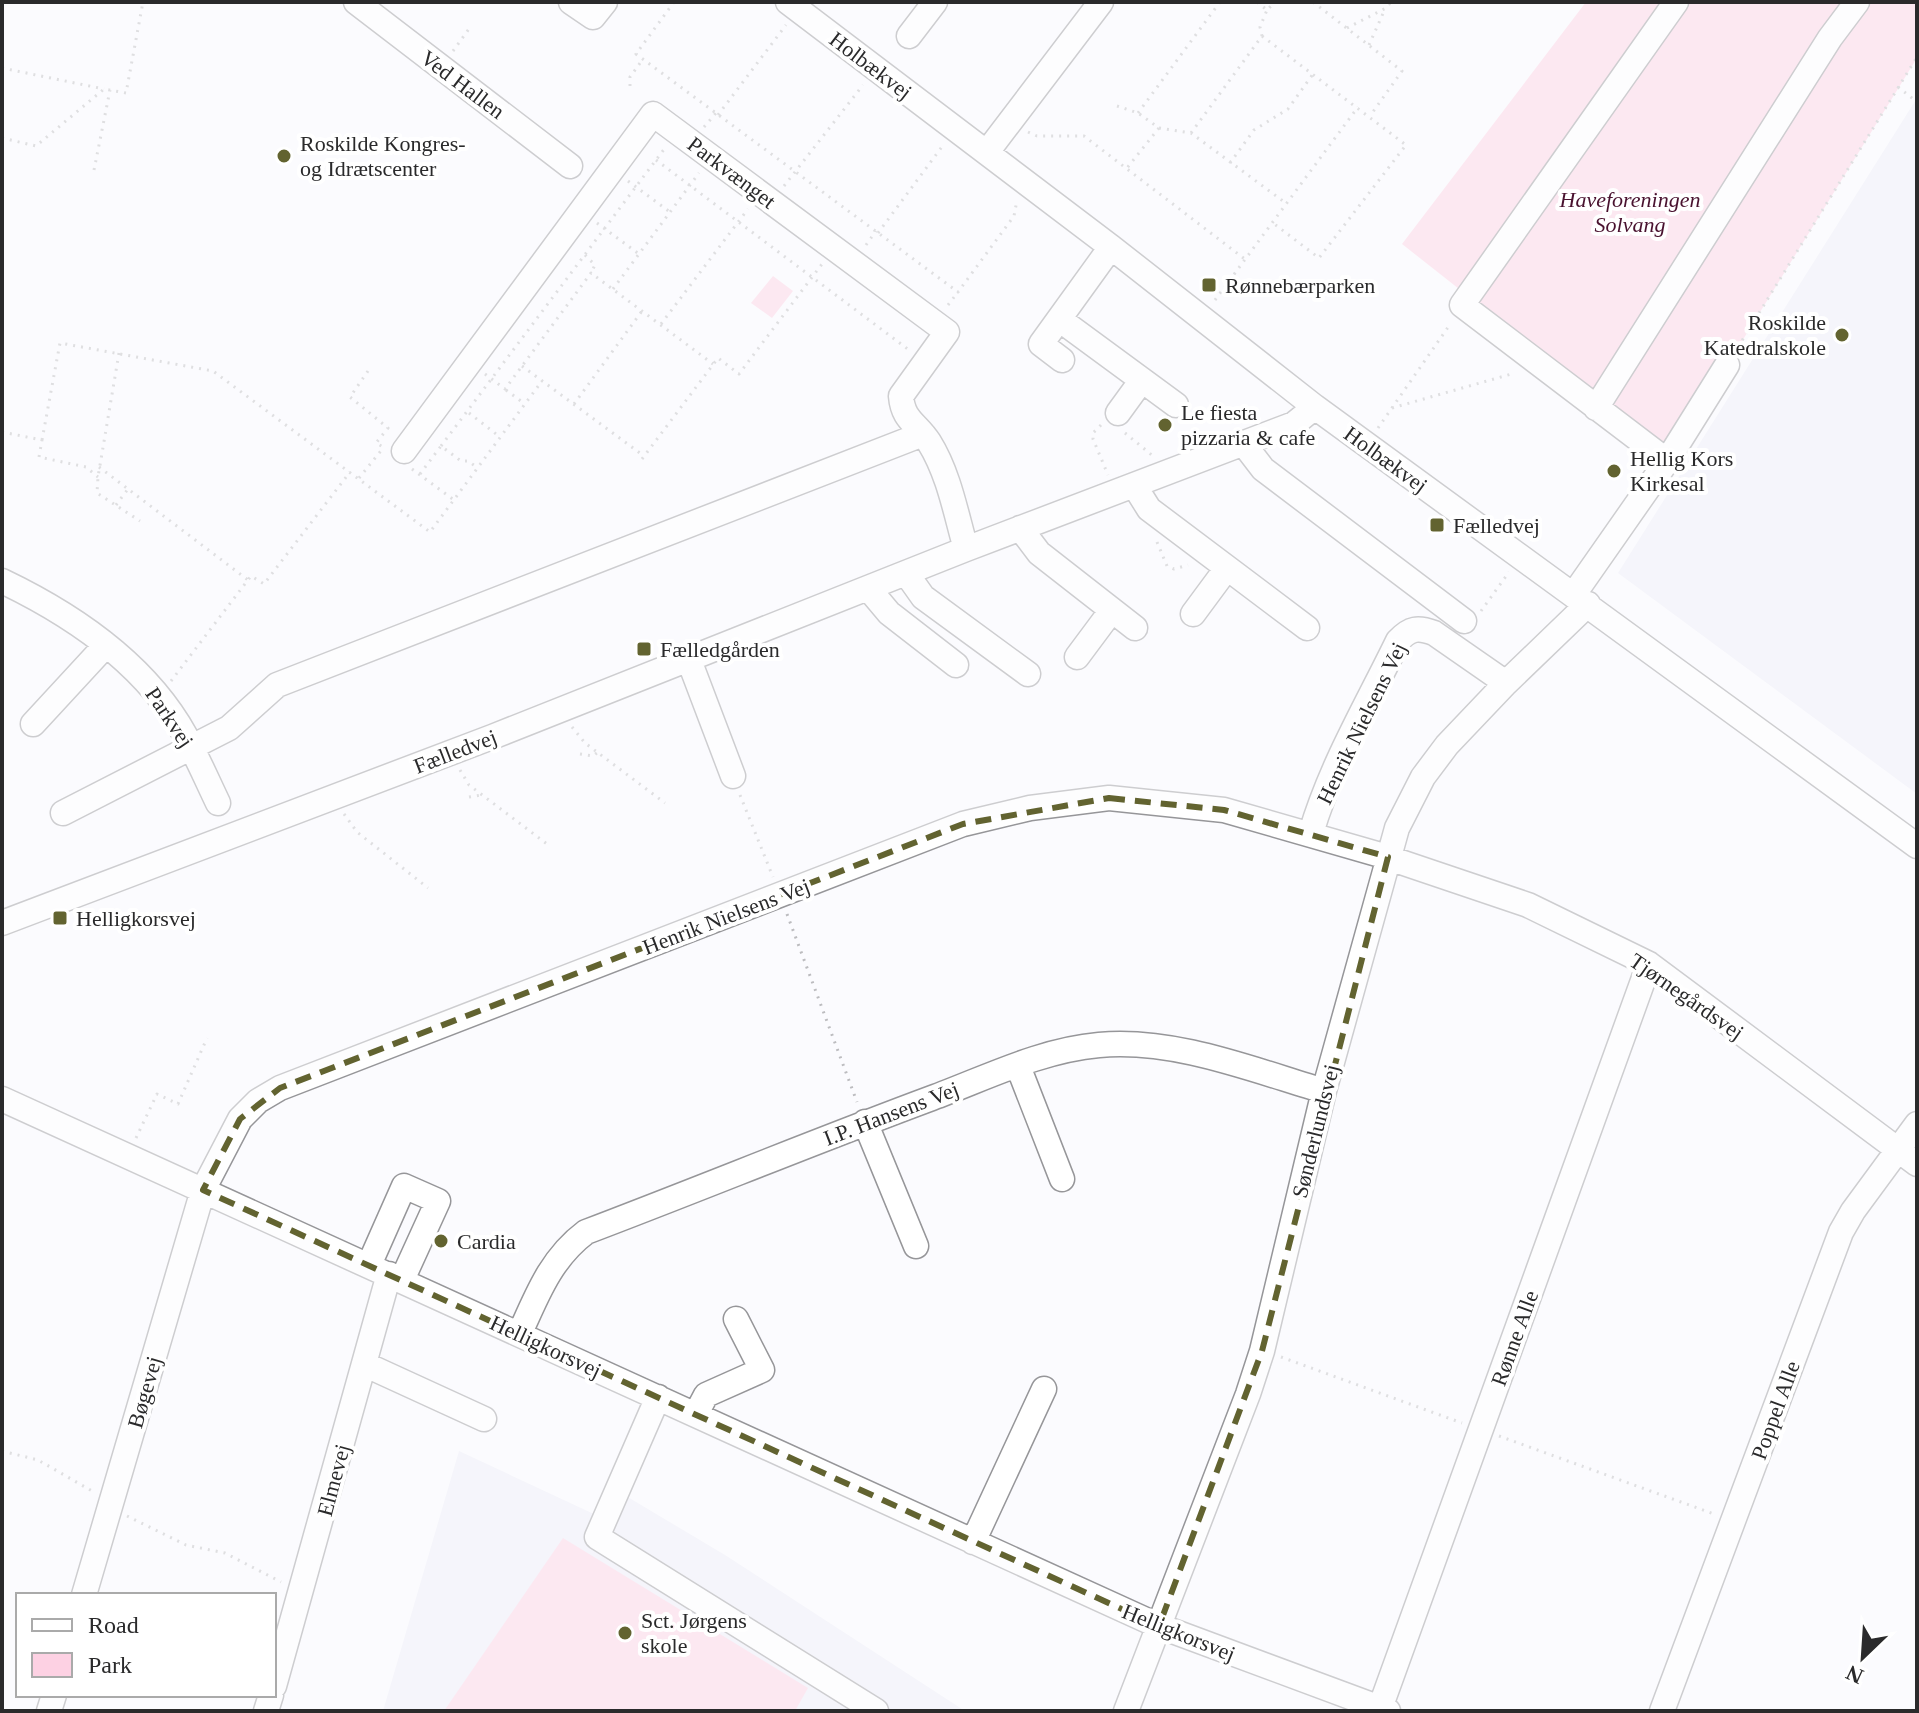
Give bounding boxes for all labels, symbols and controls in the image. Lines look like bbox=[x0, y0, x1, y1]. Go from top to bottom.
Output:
street label: Holbækvej bbox=[825, 26, 917, 104]
street label: Ved Hallen bbox=[416, 45, 509, 124]
place label: Roskilde Kongres- og Idrætscenter bbox=[300, 131, 466, 181]
street label: Parkvænget bbox=[683, 131, 781, 214]
marker: Roskilde Kongres- og Idrætscenter bbox=[275, 147, 293, 165]
park label: Haveforeningen Solvang bbox=[1559, 187, 1700, 237]
place label: Rønnebærparken bbox=[1225, 273, 1375, 298]
marker: Rønnebærparken bbox=[1200, 276, 1218, 294]
place label: Roskilde Katedralskole bbox=[1704, 310, 1826, 360]
marker: Roskilde Katedralskole bbox=[1833, 326, 1851, 344]
place label: Le fiesta pizzaria & cafe bbox=[1181, 400, 1315, 450]
marker: Le fiesta pizzaria & cafe bbox=[1156, 416, 1174, 434]
street label: Holbækvej bbox=[1339, 421, 1432, 498]
place label: Hellig Kors Kirkesal bbox=[1630, 446, 1733, 496]
marker: Hellig Kors Kirkesal bbox=[1605, 462, 1623, 480]
place label: Fælledvej bbox=[1453, 513, 1540, 538]
marker: Fælledvej bbox=[1428, 516, 1446, 534]
place label: Fælledgården bbox=[660, 637, 780, 662]
street label: Henrik Nielsens Vej bbox=[1311, 638, 1411, 808]
marker: Fælledgården bbox=[635, 640, 653, 658]
street label: Parkvej bbox=[140, 682, 199, 752]
street label: Fælledvej bbox=[410, 724, 500, 779]
street label: Henrik Nielsens Vej bbox=[639, 873, 813, 960]
place label: Helligkorsvej bbox=[76, 906, 196, 931]
marker: Helligkorsvej bbox=[51, 909, 69, 927]
street label: Tjørnegårdsvej bbox=[1625, 948, 1748, 1045]
street label: Sønderlundsvej bbox=[1287, 1062, 1344, 1201]
street label: I.P. Hansens Vej bbox=[820, 1076, 962, 1151]
place label: Cardia bbox=[457, 1229, 516, 1254]
marker: Cardia bbox=[432, 1232, 450, 1250]
street label: Rønne Alle bbox=[1486, 1287, 1543, 1389]
street label: Helligkorsvej bbox=[486, 1310, 605, 1383]
street label: Bøgevej bbox=[122, 1353, 167, 1431]
street label: Poppel Alle bbox=[1746, 1357, 1805, 1463]
street label: Elmevej bbox=[312, 1441, 355, 1519]
legend bbox=[16, 1593, 276, 1697]
street label: Helligkorsvej bbox=[1119, 1598, 1239, 1666]
place label: Sct. Jørgens skole bbox=[641, 1608, 747, 1658]
text: Road bbox=[88, 1612, 139, 1638]
north arrow bbox=[1823, 1617, 1903, 1697]
marker: Sct. Jørgens skole bbox=[616, 1624, 634, 1642]
text: Park bbox=[88, 1652, 132, 1678]
text: N bbox=[1842, 1660, 1867, 1689]

